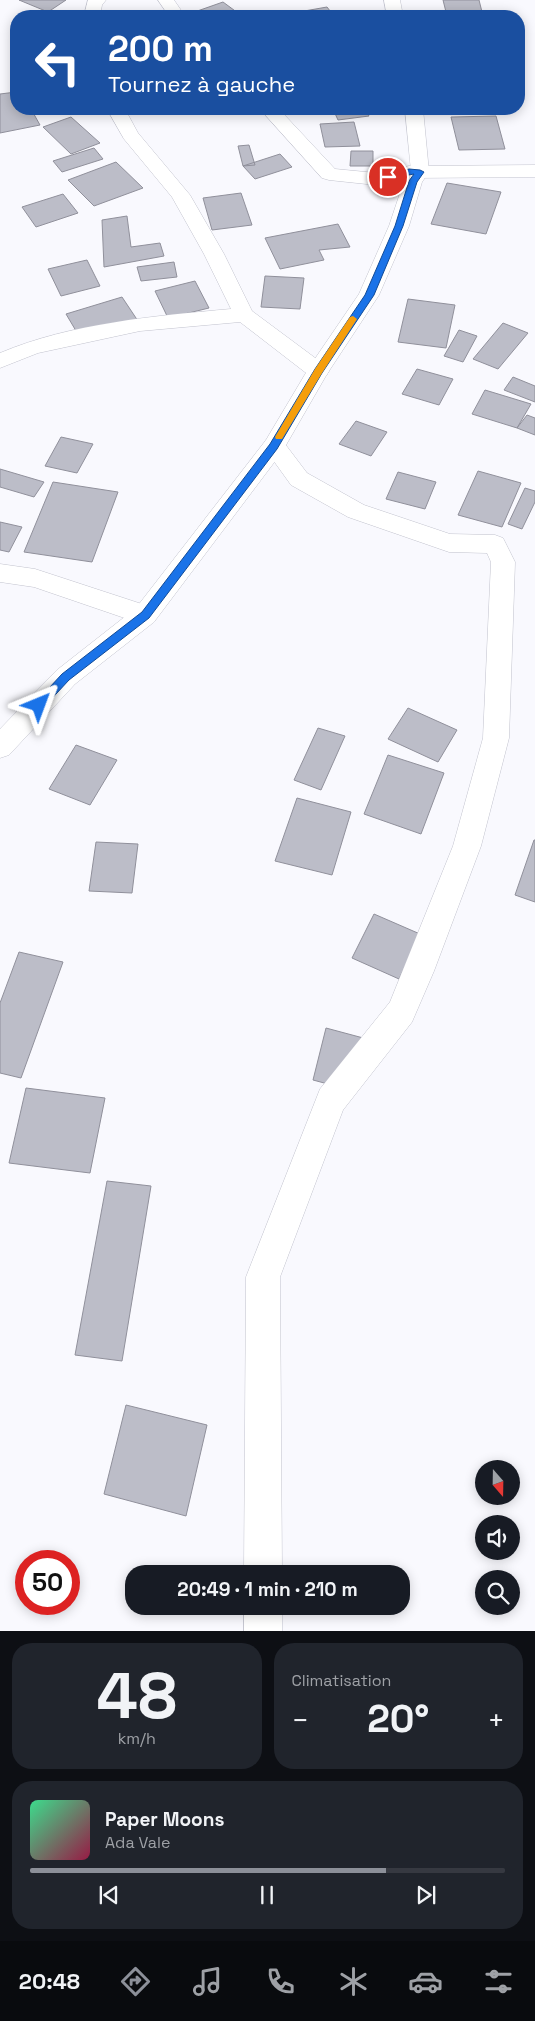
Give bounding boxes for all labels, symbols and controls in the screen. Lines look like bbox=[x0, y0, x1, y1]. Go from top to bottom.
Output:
text: 200 m bbox=[108, 27, 213, 71]
icon: left bbox=[25, 30, 90, 95]
text: Tournez à gauche bbox=[108, 70, 295, 98]
pin bbox=[367, 156, 409, 198]
icon: arrive bbox=[374, 163, 402, 191]
position arrow bbox=[12.0, 678, 64.0, 730]
north arrow bbox=[475, 1460, 520, 1505]
map controls bbox=[475, 1460, 520, 1615]
button: sound bbox=[475, 1515, 520, 1560]
speed limit sign: 50 bbox=[15, 1550, 80, 1615]
button: search bbox=[475, 1570, 520, 1615]
text: 20:49 · 1 min · 210 m bbox=[177, 1577, 358, 1602]
text: 48 bbox=[97, 1654, 177, 1737]
text: Climatisation bbox=[292, 1670, 391, 1691]
text: 20° bbox=[367, 1695, 429, 1743]
text: − bbox=[292, 1702, 309, 1738]
text: + bbox=[488, 1702, 505, 1738]
text: km/h bbox=[118, 1728, 156, 1749]
text: Paper Moons bbox=[105, 1807, 224, 1832]
text: Ada Vale bbox=[105, 1832, 170, 1853]
icon: previous bbox=[95, 1881, 123, 1909]
icon: pause bbox=[253, 1881, 281, 1909]
icon: next bbox=[412, 1881, 440, 1909]
icon: directions bbox=[118, 1964, 153, 1999]
icon: music bbox=[190, 1964, 225, 1999]
icon: phone bbox=[263, 1964, 298, 1999]
icon: climate bbox=[336, 1964, 371, 1999]
icon: car bbox=[408, 1964, 443, 1999]
icon: filters bbox=[481, 1964, 516, 1999]
text: 20:48 bbox=[19, 1967, 80, 1995]

